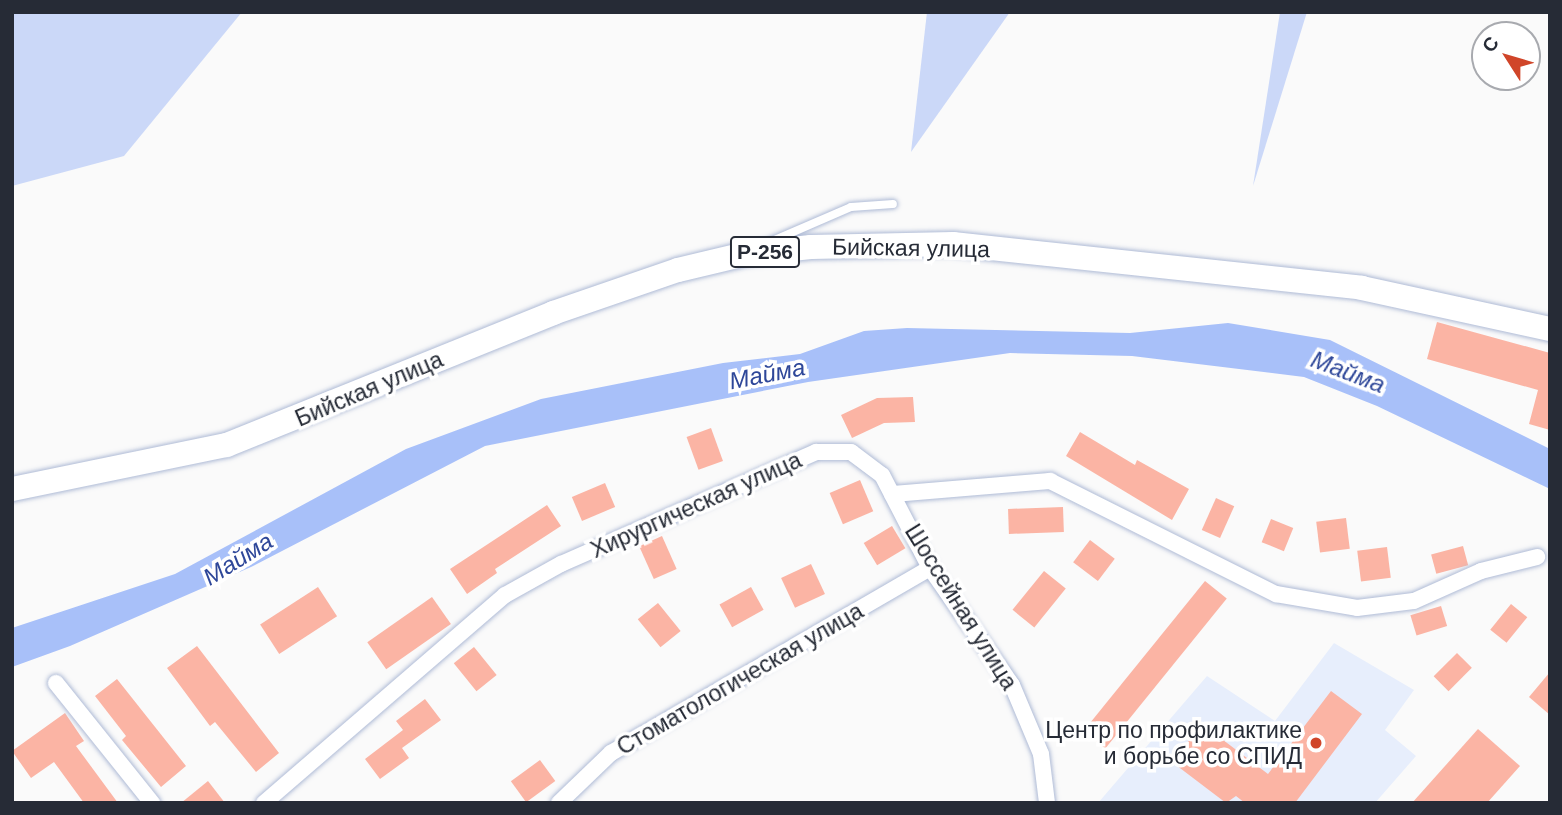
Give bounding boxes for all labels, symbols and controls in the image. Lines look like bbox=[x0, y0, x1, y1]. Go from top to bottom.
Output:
north arrow bbox=[1471, 21, 1541, 91]
text: С bbox=[1478, 32, 1503, 56]
street label: Бийская улица bbox=[832, 233, 990, 263]
road number: Р-256 bbox=[728, 234, 802, 270]
street label: Бийская улица bbox=[291, 345, 447, 433]
water label: Майма bbox=[1307, 345, 1389, 399]
water label: Майма bbox=[727, 353, 807, 395]
street label: Хирургическая улица bbox=[586, 446, 806, 564]
street label: Шоссейная улица bbox=[899, 519, 1023, 695]
water label: Майма bbox=[198, 526, 278, 592]
street label: Стоматологическая улица bbox=[612, 597, 868, 761]
place label: Центр по профилактике и борьбе со СПИД bbox=[1045, 716, 1302, 770]
marker: Центр по профилактике и борьбе со СПИД bbox=[1308, 735, 1324, 751]

